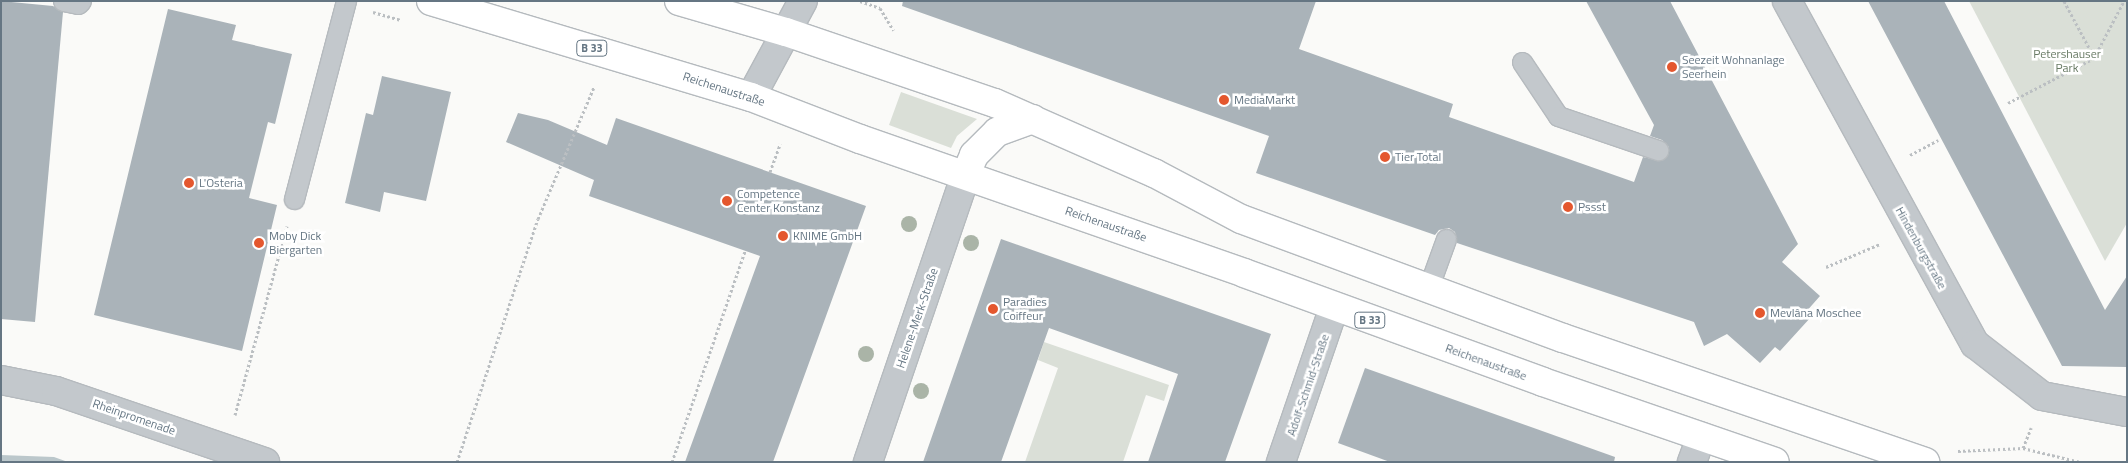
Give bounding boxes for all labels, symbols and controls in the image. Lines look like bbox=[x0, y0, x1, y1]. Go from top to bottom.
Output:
road number: B 33 bbox=[576, 40, 608, 56]
park label: Petershauser Park bbox=[2033, 47, 2101, 75]
place label: Seezeit Wohnanlage Seerhein bbox=[1682, 53, 1785, 81]
marker: Seezeit Wohnanlage Seerhein bbox=[1666, 61, 1678, 73]
street label: Reichenaustraße bbox=[681, 69, 767, 109]
place label: MediaMarkt bbox=[1234, 93, 1295, 107]
marker: MediaMarkt bbox=[1218, 94, 1230, 106]
place label: Tier Total bbox=[1395, 150, 1441, 164]
marker: Tier Total bbox=[1379, 151, 1391, 163]
place label: L'Osteria bbox=[199, 176, 243, 190]
marker: L'Osteria bbox=[183, 177, 195, 189]
place label: Competence Center Konstanz bbox=[737, 187, 820, 215]
marker: Competence Center Konstanz bbox=[721, 195, 733, 207]
place label: Pssst bbox=[1578, 200, 1606, 214]
marker: Pssst bbox=[1562, 201, 1574, 213]
street label: Reichenaustraße bbox=[1063, 203, 1149, 245]
street label: Hindenburgstraße bbox=[1892, 204, 1950, 292]
place label: Moby Dick Biergarten bbox=[269, 229, 322, 257]
place label: KNIME GmbH bbox=[793, 229, 862, 243]
marker: KNIME GmbH bbox=[777, 230, 789, 242]
marker: Moby Dick Biergarten bbox=[253, 237, 265, 249]
street label: Helene-Merk-Straße bbox=[893, 266, 941, 370]
place label: Paradies Coiffeur bbox=[1003, 295, 1047, 323]
marker: Paradies Coiffeur bbox=[987, 303, 999, 315]
place label: Mevlâna Moschee bbox=[1770, 306, 1861, 320]
marker: Mevlâna Moschee bbox=[1754, 307, 1766, 319]
road number: B 33 bbox=[1354, 312, 1386, 328]
street label: Adolf-Schmid-Straße bbox=[1284, 332, 1332, 438]
street label: Reichenaustraße bbox=[1443, 341, 1529, 383]
street label: Rheinpromenade bbox=[91, 396, 177, 438]

